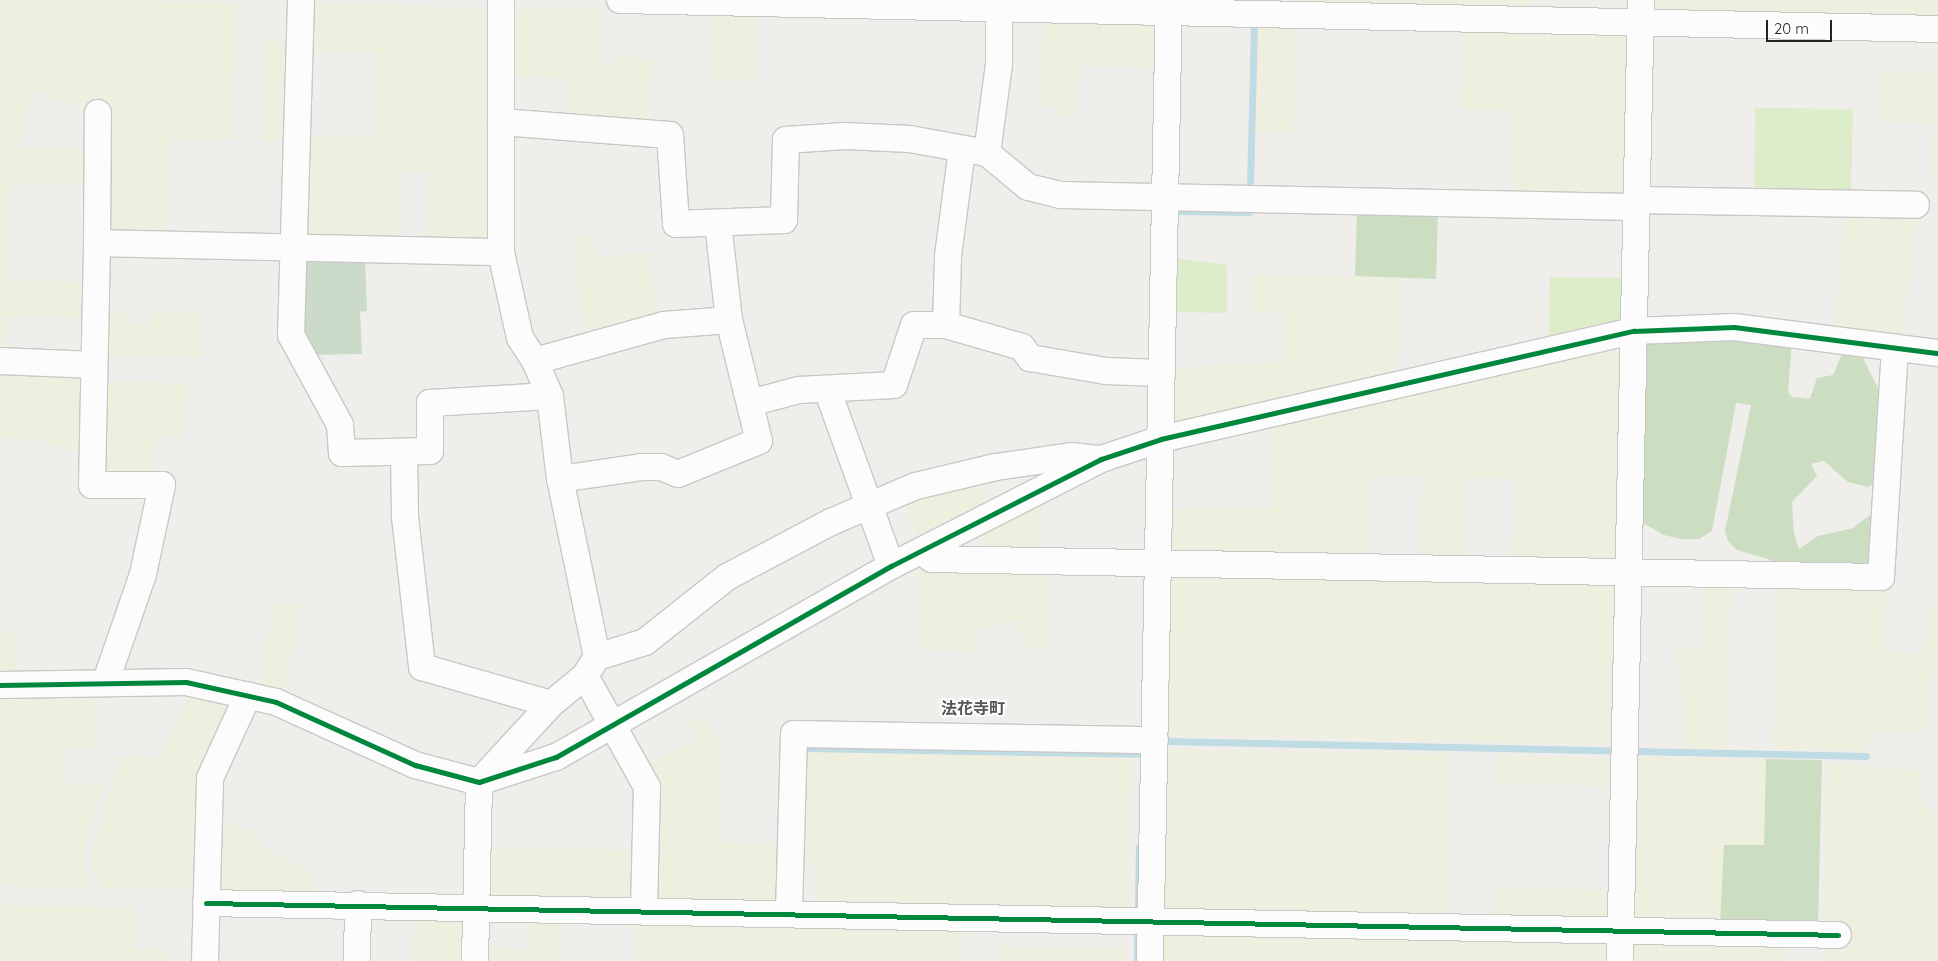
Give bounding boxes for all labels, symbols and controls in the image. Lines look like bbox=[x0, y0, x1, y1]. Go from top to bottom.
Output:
scale bar bbox=[1768, 10, 1834, 42]
text: 20 m bbox=[1774, 19, 1809, 38]
district label: 法花寺町 bbox=[941, 698, 1005, 718]

